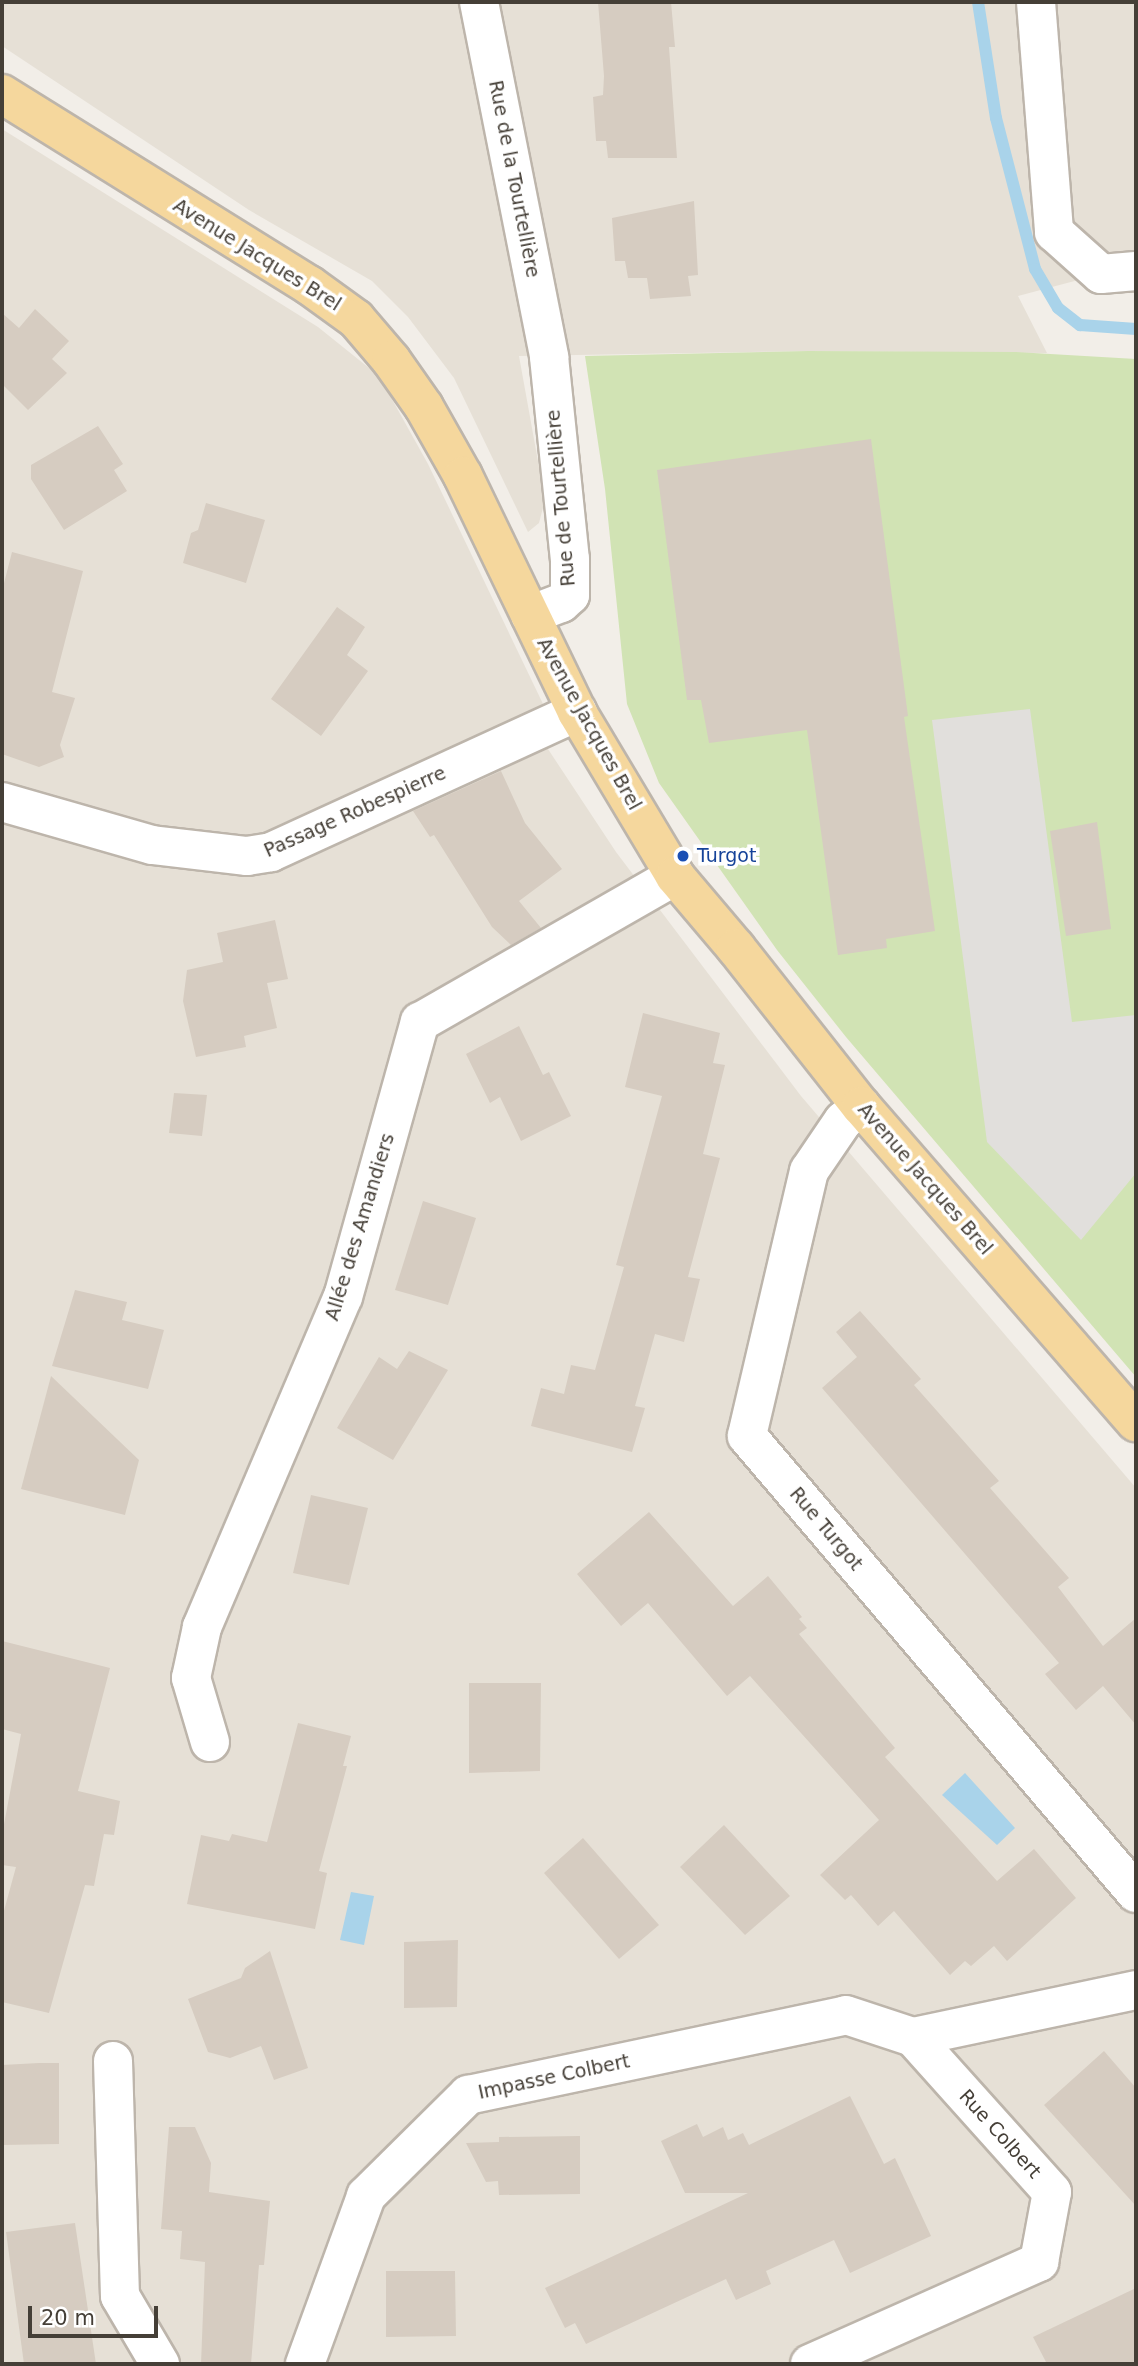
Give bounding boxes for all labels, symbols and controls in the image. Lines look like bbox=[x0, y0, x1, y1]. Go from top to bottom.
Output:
street label: Rue de la Tourtellière bbox=[484, 78, 544, 280]
street label: Avenue Jacques Brel bbox=[169, 194, 345, 316]
street label: Rue de Tourtellière bbox=[542, 409, 580, 587]
street label: Avenue Jacques Brel bbox=[532, 634, 646, 814]
street label: Passage Robespierre bbox=[261, 762, 449, 862]
place label: Turgot bbox=[697, 845, 756, 867]
marker: Turgot bbox=[675, 848, 691, 864]
street label: Avenue Jacques Brel bbox=[853, 1099, 997, 1259]
street label: Allée des Amandiers bbox=[321, 1131, 399, 1323]
street label: Rue Turgot bbox=[785, 1483, 867, 1575]
street label: Impasse Colbert bbox=[476, 2050, 632, 2104]
street label: Rue Colbert bbox=[954, 2085, 1046, 2183]
scale bar bbox=[32, 2292, 161, 2336]
text: 20 m bbox=[41, 2306, 95, 2330]

